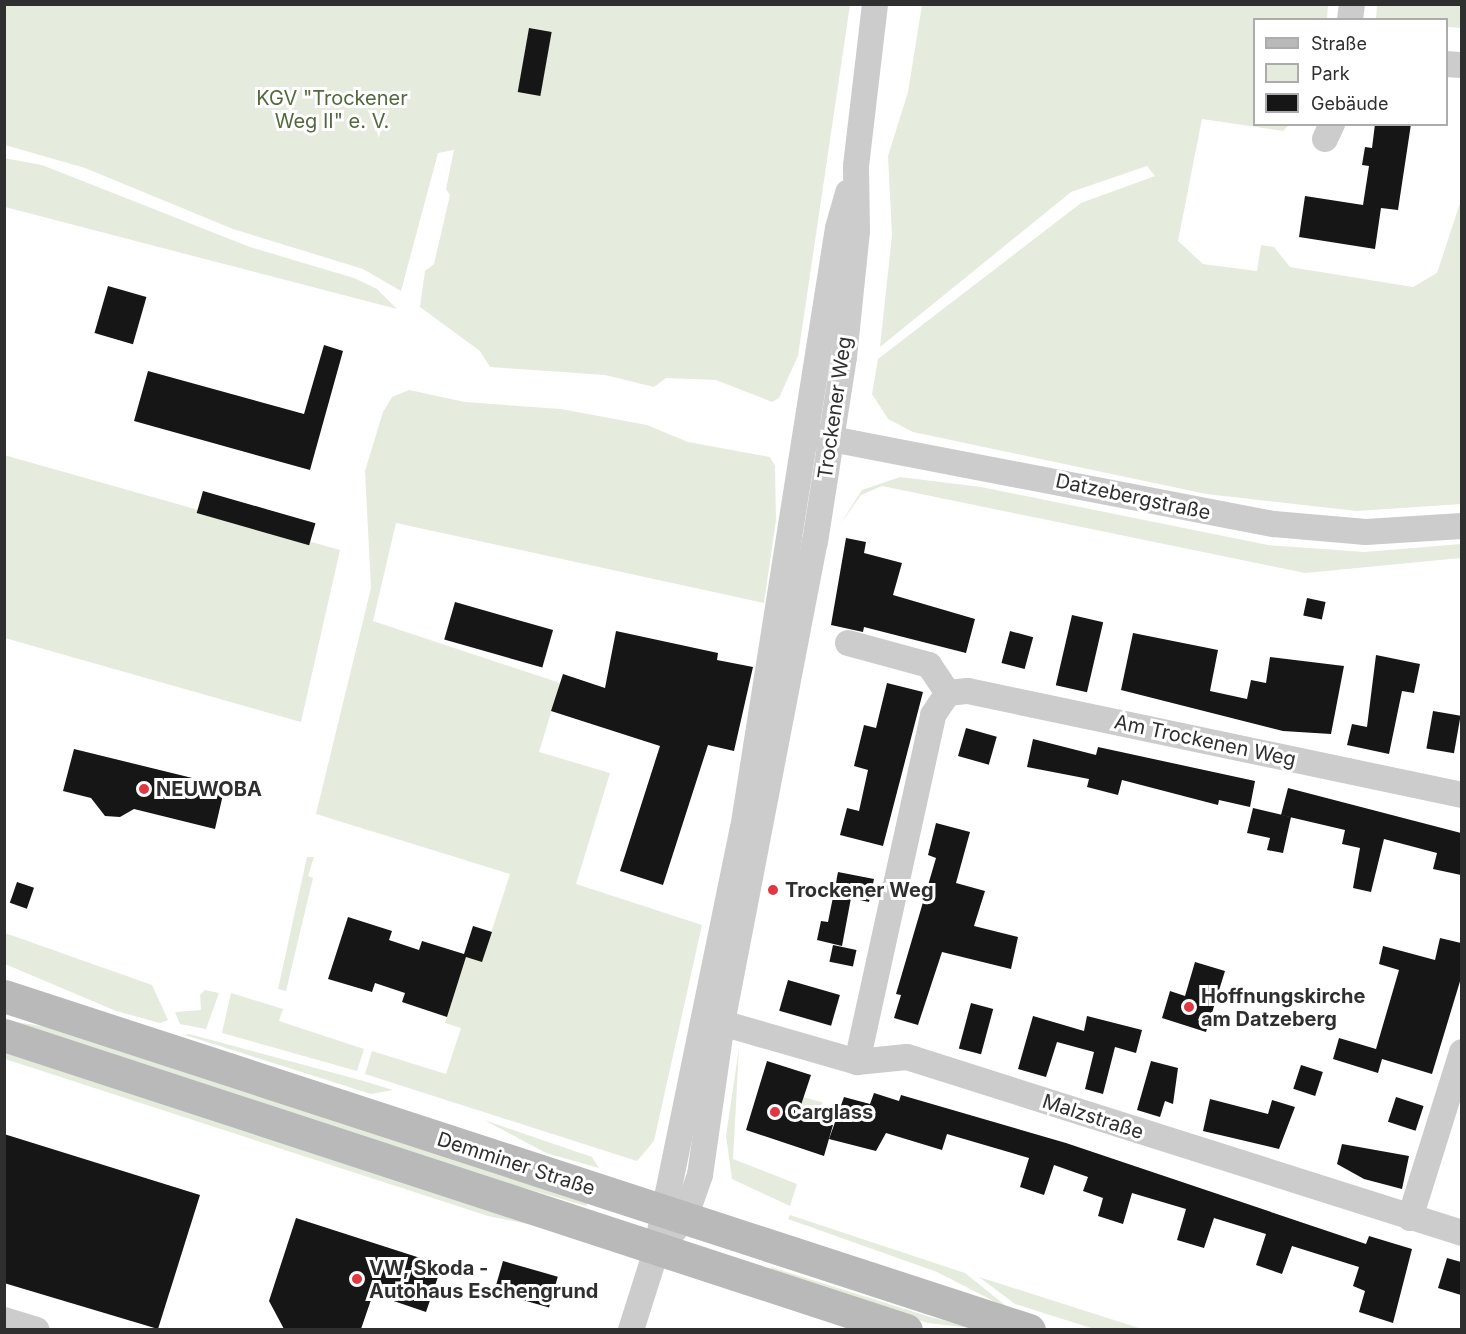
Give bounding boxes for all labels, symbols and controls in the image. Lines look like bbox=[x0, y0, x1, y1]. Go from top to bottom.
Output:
legend bbox=[1253, 18, 1448, 126]
text: Straße bbox=[1311, 33, 1367, 54]
text: Park bbox=[1311, 63, 1350, 84]
park label: KGV "Trockener Weg II" e. V. bbox=[256, 86, 408, 133]
text: Gebäude bbox=[1311, 93, 1388, 114]
street label: Trockener Weg bbox=[813, 335, 857, 481]
street label: Datzebergstraße bbox=[1053, 469, 1213, 525]
street label: Am Trockenen Weg bbox=[1112, 710, 1298, 772]
place label: NEUWOBA bbox=[156, 777, 262, 801]
marker: NEUWOBA bbox=[137, 782, 151, 796]
place label: Trockener Weg bbox=[785, 878, 934, 902]
marker: Trockener Weg bbox=[766, 883, 780, 897]
place label: Hoffnungskirche am Datzeberg bbox=[1201, 984, 1365, 1031]
marker: Hoffnungskirche am Datzeberg bbox=[1182, 1000, 1196, 1014]
street label: Malzstraße bbox=[1039, 1089, 1147, 1145]
place label: Carglass bbox=[787, 1100, 873, 1124]
marker: Carglass bbox=[768, 1105, 782, 1119]
street label: Demminer Straße bbox=[434, 1127, 598, 1201]
place label: VW, Skoda - Autohaus Eschengrund bbox=[369, 1256, 598, 1303]
marker: VW, Skoda - Autohaus Eschengrund bbox=[350, 1272, 364, 1286]

